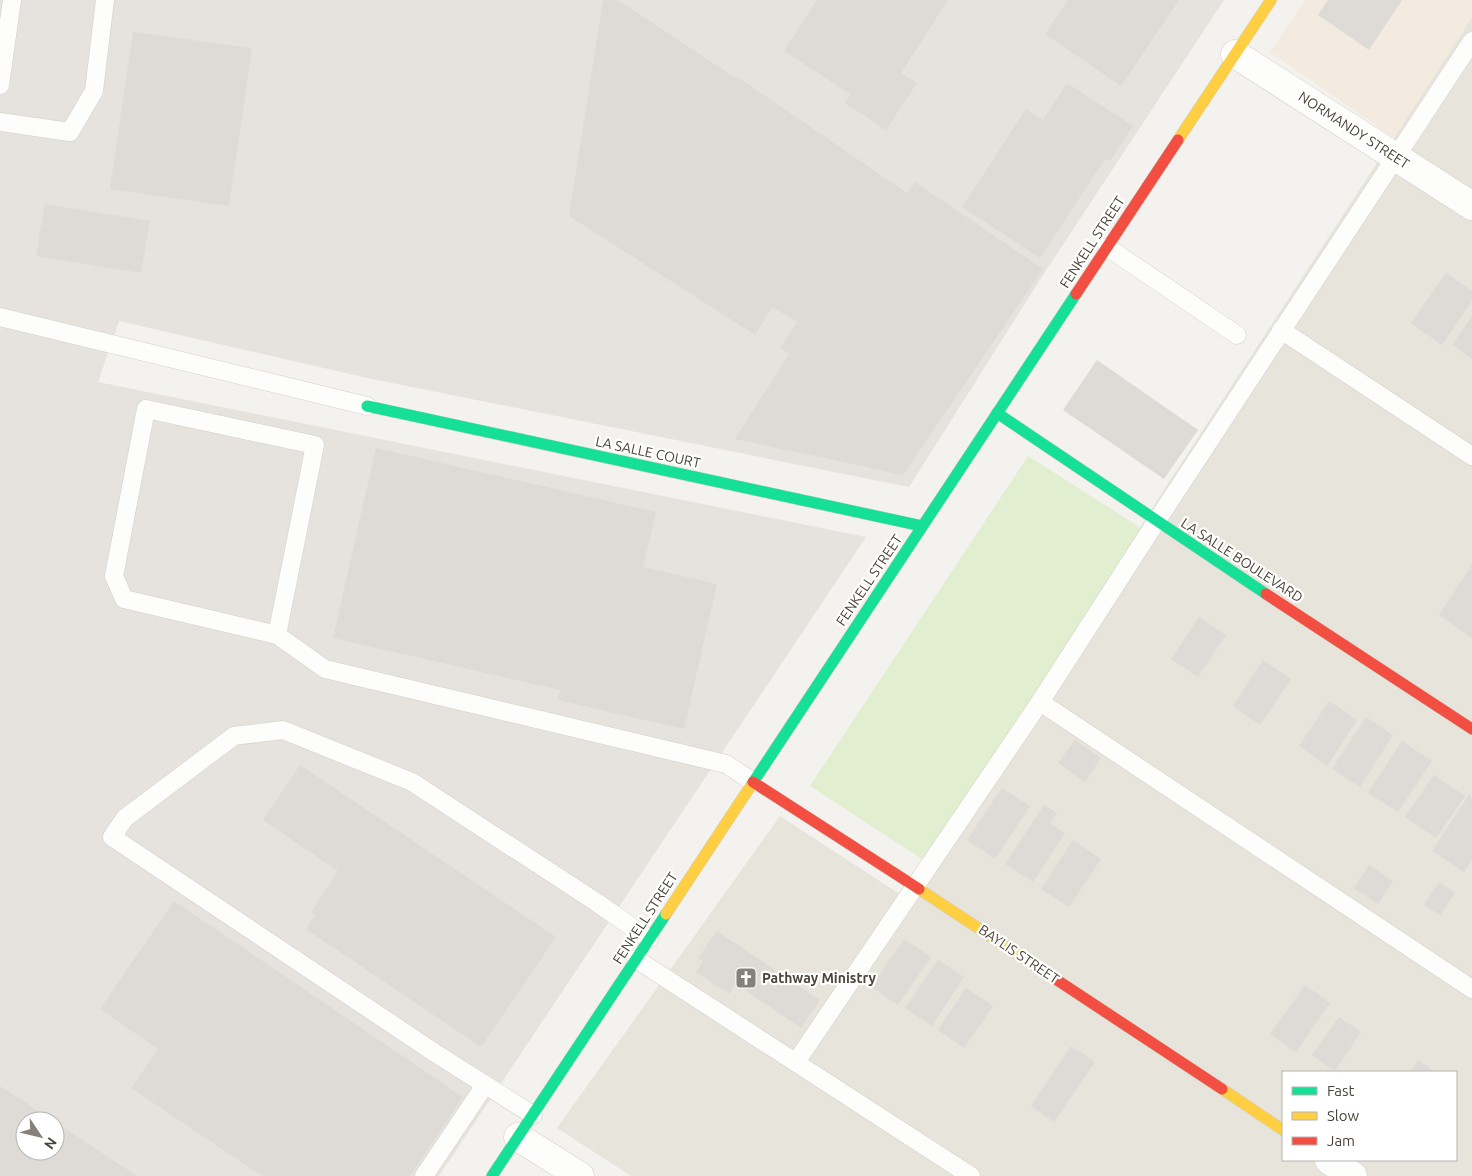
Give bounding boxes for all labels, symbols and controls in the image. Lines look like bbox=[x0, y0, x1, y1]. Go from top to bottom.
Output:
street label: NORMANDY STREET bbox=[1296, 88, 1413, 172]
street label: FENKELL STREET bbox=[1056, 193, 1128, 291]
street label: LA SALLE COURT bbox=[594, 433, 702, 471]
street label: LA SALLE BOULEVARD bbox=[1178, 515, 1306, 605]
street label: FENKELL STREET bbox=[833, 531, 905, 629]
street label: FENKELL STREET bbox=[609, 869, 681, 967]
street label: BAYLIS STREET bbox=[976, 921, 1062, 987]
church icon: Pathway Ministry bbox=[734, 966, 758, 990]
place label: Pathway Ministry bbox=[762, 970, 877, 986]
legend bbox=[1282, 1071, 1457, 1161]
text: Fast bbox=[1327, 1082, 1355, 1099]
text: Slow bbox=[1327, 1107, 1360, 1124]
north arrow bbox=[15, 1111, 65, 1161]
text: Jam bbox=[1327, 1132, 1355, 1149]
text: N bbox=[41, 1135, 60, 1152]

